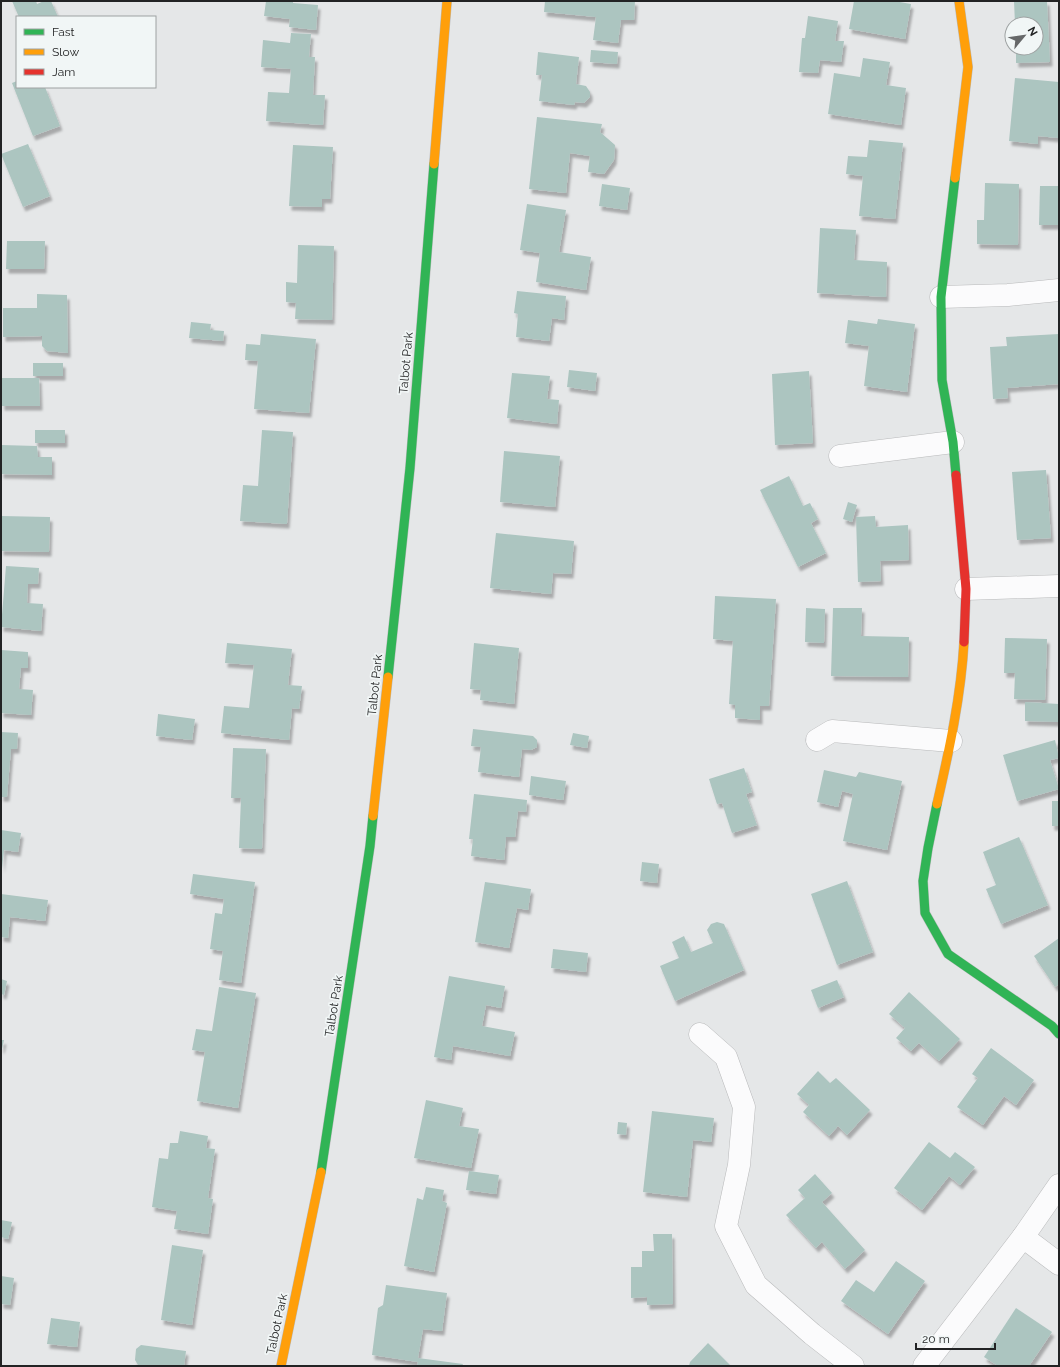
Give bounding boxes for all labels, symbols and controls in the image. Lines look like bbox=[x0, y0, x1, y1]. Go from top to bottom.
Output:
legend bbox=[16, 16, 156, 88]
north arrow bbox=[1004, 16, 1044, 56]
text: Fast bbox=[52, 25, 75, 39]
text: N bbox=[1025, 25, 1040, 38]
text: Slow bbox=[52, 45, 79, 59]
text: Jam bbox=[52, 65, 75, 79]
street label: Talbot Park bbox=[396, 331, 416, 394]
street label: Talbot Park bbox=[365, 653, 385, 717]
street label: Talbot Park bbox=[322, 974, 346, 1038]
street label: Talbot Park bbox=[264, 1292, 290, 1356]
scale bar bbox=[916, 1325, 995, 1351]
text: 20 m bbox=[922, 1332, 950, 1346]

